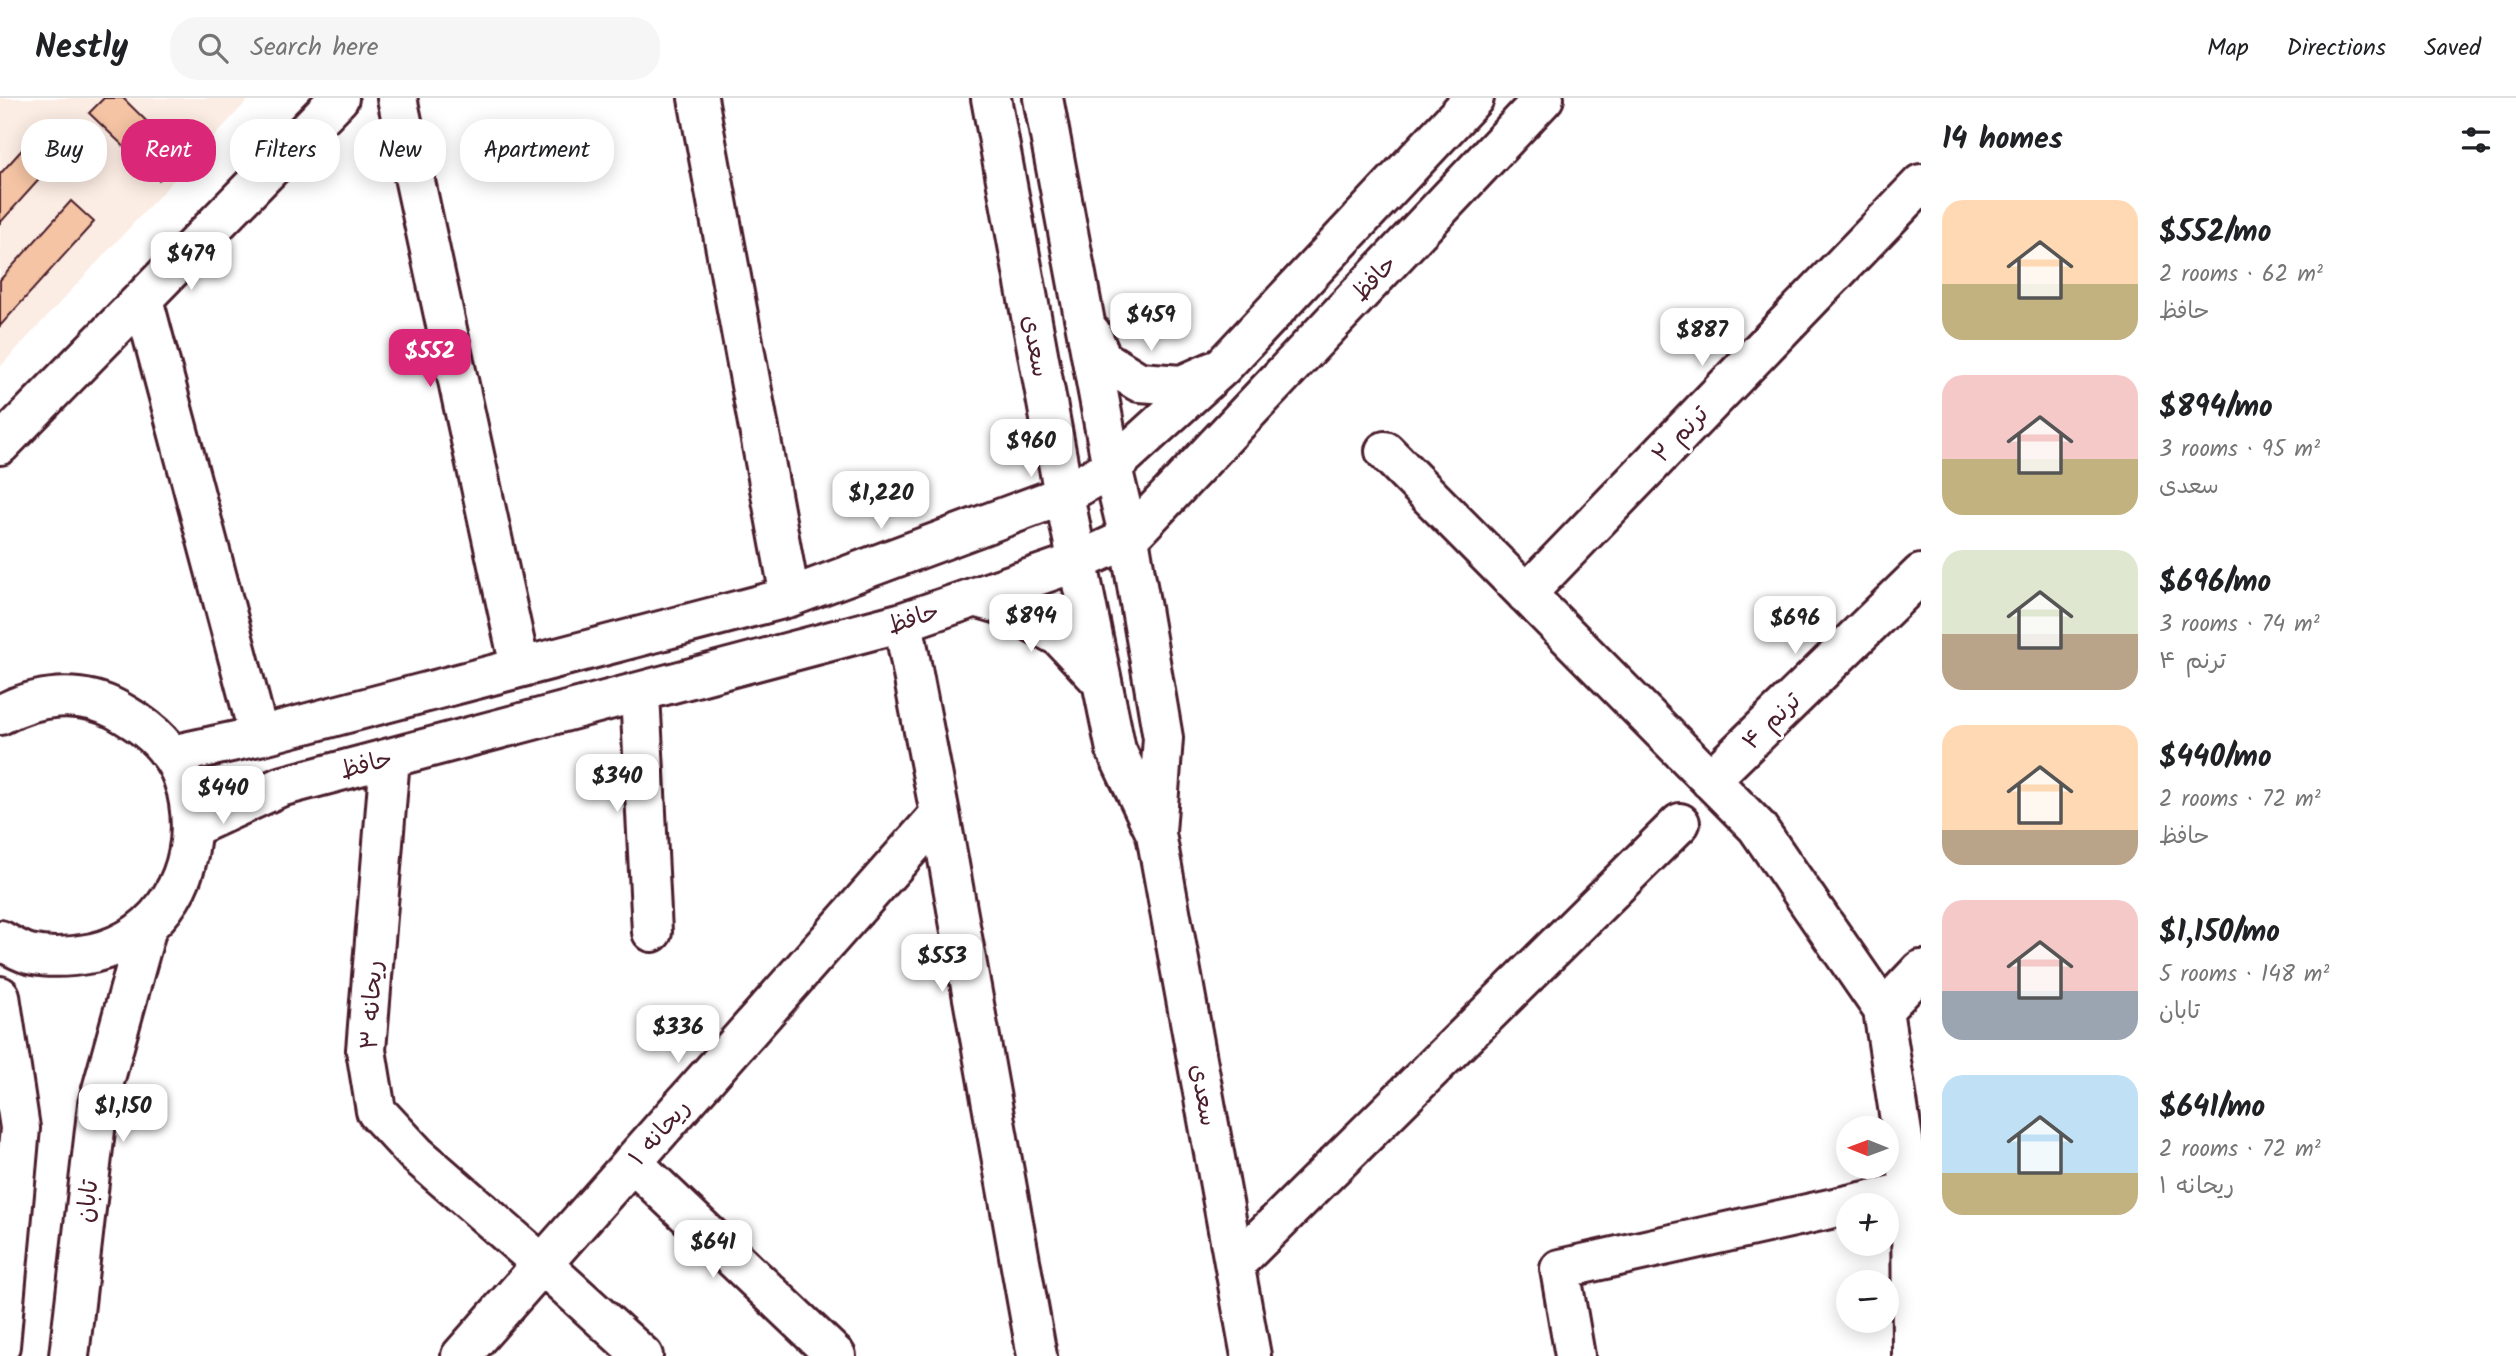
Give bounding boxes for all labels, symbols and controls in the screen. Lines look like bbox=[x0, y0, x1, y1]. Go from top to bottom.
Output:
search box bbox=[170, 17, 660, 80]
text: Nestly bbox=[35, 22, 128, 75]
text: Search here bbox=[250, 27, 378, 69]
icon: search bbox=[194, 29, 232, 67]
text: Map bbox=[2207, 29, 2249, 68]
text: Directions bbox=[2287, 29, 2386, 68]
text: Saved bbox=[2424, 29, 2481, 68]
text: 14 homes bbox=[1942, 116, 2063, 164]
chip: Buy bbox=[21, 119, 107, 182]
chip: Rent bbox=[121, 119, 216, 182]
chip: Filters bbox=[230, 119, 340, 182]
chip: New bbox=[354, 119, 446, 182]
chip: Apartment bbox=[460, 119, 614, 182]
icon: filters bbox=[2457, 121, 2495, 159]
text: $552/mo bbox=[2159, 209, 2271, 257]
icon: home bbox=[1998, 228, 2082, 312]
pin: $479 bbox=[150, 232, 232, 292]
text: $479 bbox=[167, 237, 215, 273]
street label: حافظ bbox=[1343, 246, 1407, 312]
text: 2 rooms · 62 m² bbox=[2159, 257, 2323, 293]
pin: $459 bbox=[1110, 294, 1192, 353]
text: حافظ bbox=[2159, 294, 2210, 330]
text: $459 bbox=[1126, 298, 1176, 334]
pin: $887 bbox=[1661, 308, 1743, 368]
street label: سعدی bbox=[1010, 312, 1059, 380]
text: $887 bbox=[1676, 313, 1728, 349]
pin: $552 bbox=[389, 330, 471, 389]
text: $552 bbox=[405, 334, 455, 370]
text: $894/mo bbox=[2159, 384, 2273, 432]
street label: ترنم ۲ bbox=[1643, 396, 1719, 473]
icon: home bbox=[1998, 403, 2082, 487]
pin: $960 bbox=[990, 420, 1072, 479]
text: $960 bbox=[1006, 424, 1056, 460]
text: 3 rooms · 95 m² bbox=[2159, 432, 2320, 468]
text: سعدی bbox=[2159, 469, 2219, 505]
pin: $1,220 bbox=[824, 472, 938, 531]
text: $1,220 bbox=[848, 476, 914, 512]
text: $696/mo bbox=[2159, 559, 2271, 607]
icon: home bbox=[1998, 578, 2082, 662]
street label: حافظ bbox=[882, 593, 945, 646]
pin: $894 bbox=[990, 594, 1072, 654]
pin: $696 bbox=[1754, 596, 1836, 656]
text: $894 bbox=[1005, 599, 1057, 635]
text: $696 bbox=[1770, 601, 1820, 637]
text: 3 rooms · 74 m² bbox=[2159, 607, 2320, 643]
text: ترنم ۴ bbox=[2159, 644, 2226, 680]
street label: ترنم ۴ bbox=[1733, 683, 1811, 760]
text: $440/mo bbox=[2159, 734, 2272, 782]
street label: حافظ bbox=[336, 740, 397, 791]
icon: home bbox=[1998, 753, 2082, 837]
pin: $340 bbox=[576, 754, 658, 814]
text: $340 bbox=[592, 759, 642, 795]
pin: $440 bbox=[182, 766, 264, 826]
text: $440 bbox=[198, 771, 248, 807]
text: 2 rooms · 72 m² bbox=[2159, 782, 2321, 818]
text: حافظ bbox=[2159, 819, 2210, 855]
text: $1,150/mo bbox=[2159, 909, 2280, 957]
icon: home bbox=[1998, 928, 2082, 1012]
pin: $553 bbox=[901, 934, 983, 994]
text: $553 bbox=[917, 939, 967, 975]
text: 5 rooms · 148 m² bbox=[2159, 957, 2329, 993]
street label: ریحانه ۳ bbox=[351, 959, 394, 1051]
text: تابان bbox=[2159, 994, 2200, 1030]
pin: $336 bbox=[637, 1006, 719, 1065]
text: $336 bbox=[652, 1010, 704, 1046]
street label: سعدی bbox=[1178, 1061, 1227, 1129]
pin: $1,150 bbox=[66, 1084, 180, 1144]
text: $641/mo bbox=[2159, 1084, 2265, 1132]
text: $1,150 bbox=[95, 1089, 151, 1125]
street label: ریحانه ۱ bbox=[620, 1091, 701, 1175]
icon: home bbox=[1998, 1103, 2082, 1187]
north arrow bbox=[1836, 1116, 1899, 1180]
map controls bbox=[1836, 1116, 1899, 1333]
text: 2 rooms · 72 m² bbox=[2159, 1132, 2321, 1168]
text: ریحانه ۱ bbox=[2159, 1169, 2234, 1205]
street label: تابان bbox=[67, 1177, 111, 1225]
button: + bbox=[1836, 1193, 1899, 1256]
pin: $641 bbox=[672, 1220, 754, 1280]
text: $641 bbox=[690, 1225, 736, 1261]
button: − bbox=[1836, 1270, 1899, 1333]

